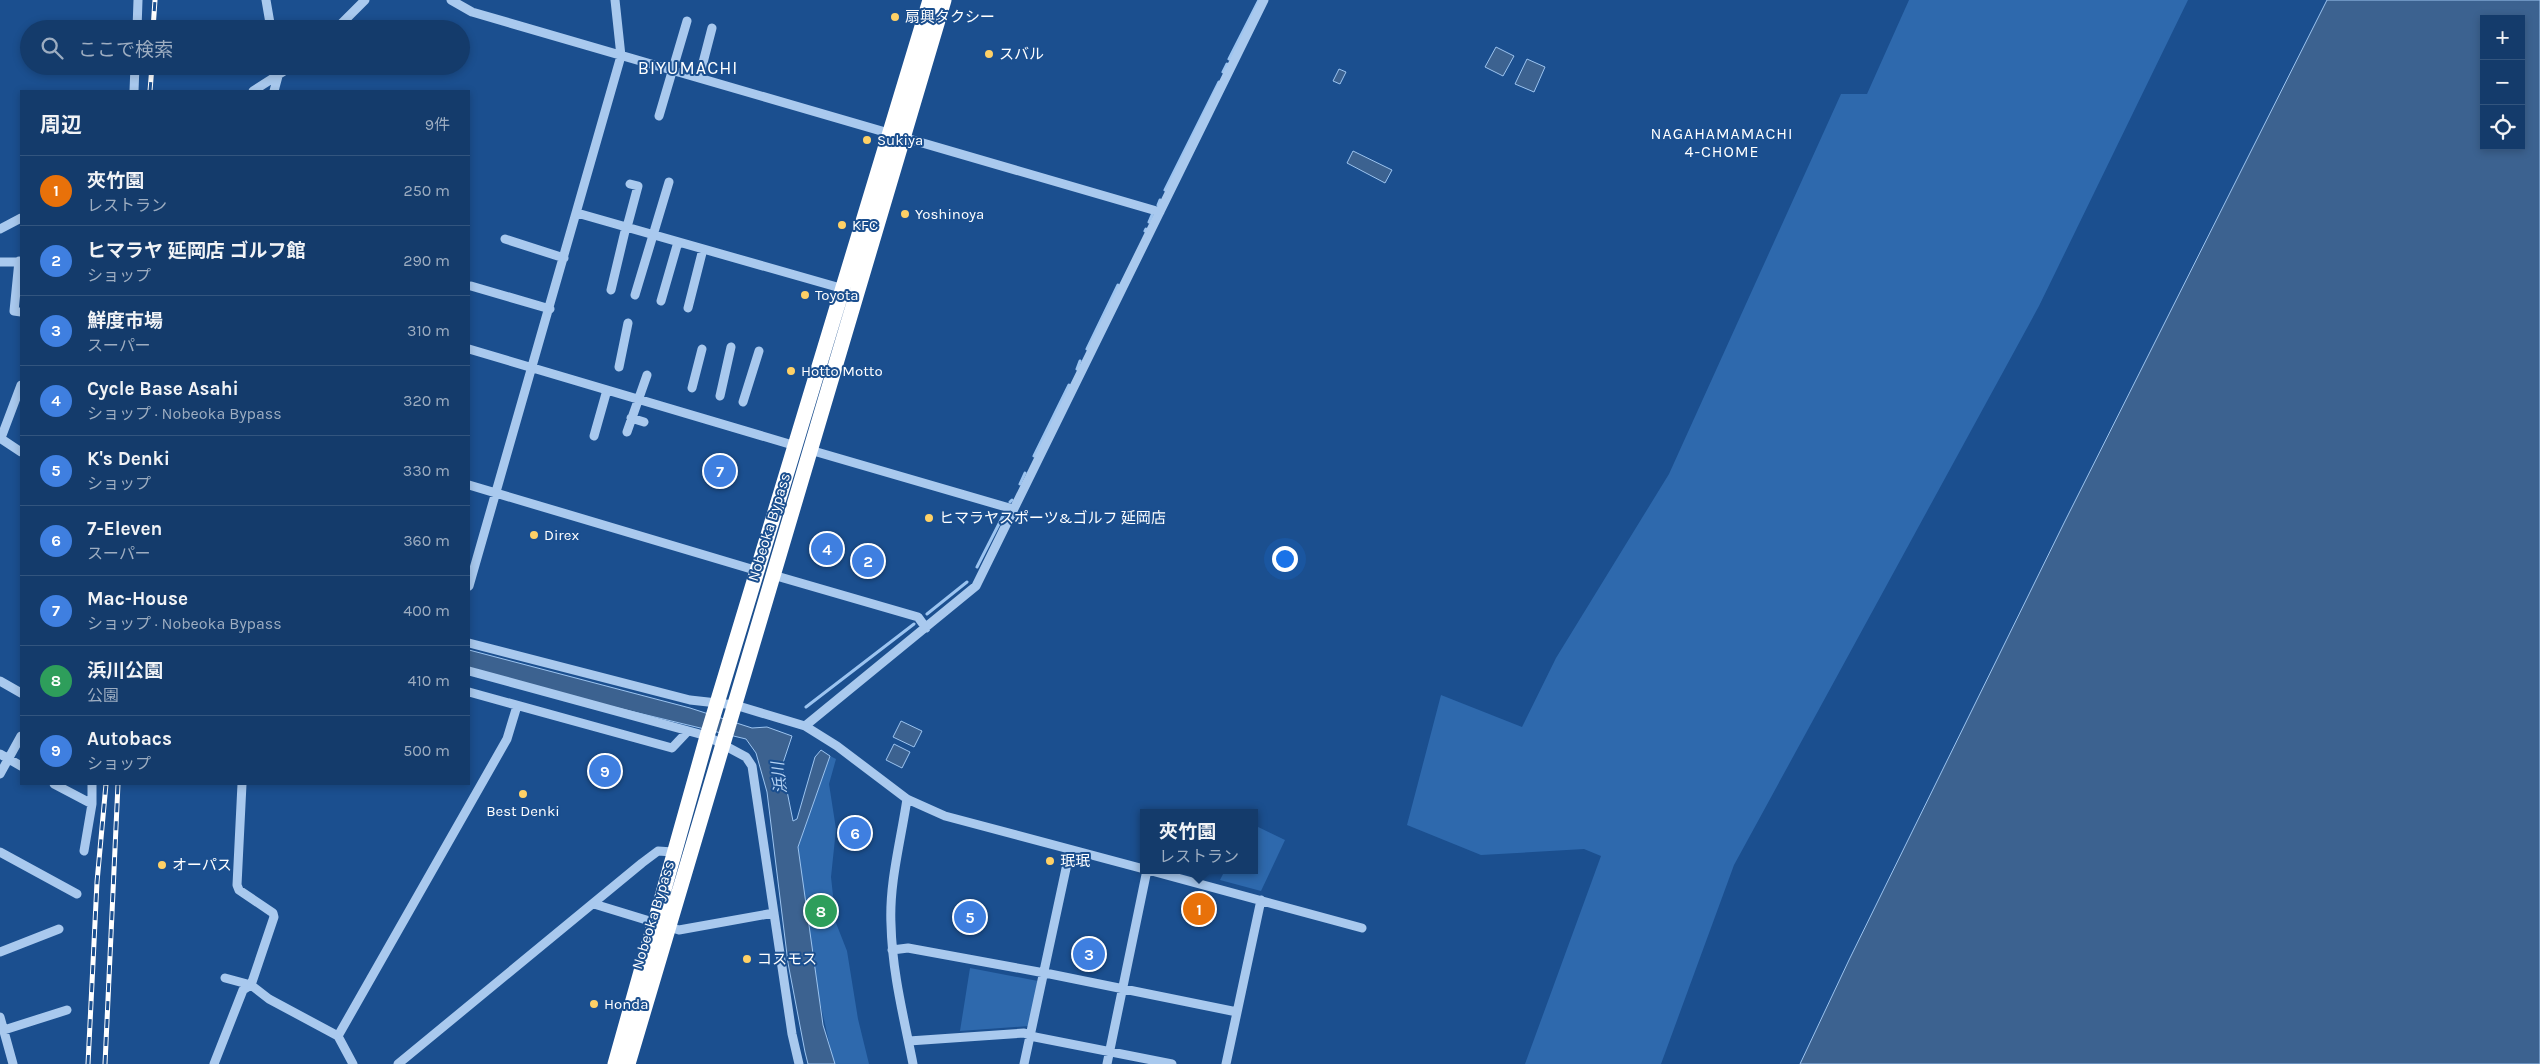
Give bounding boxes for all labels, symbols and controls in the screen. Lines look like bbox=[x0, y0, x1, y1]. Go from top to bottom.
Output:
place label: 扇興タクシー bbox=[905, 8, 995, 26]
marker: 扇興タクシー bbox=[889, 11, 901, 23]
map controls bbox=[2480, 15, 2525, 150]
button: + bbox=[2480, 15, 2525, 60]
search box bbox=[20, 20, 470, 75]
icon: search bbox=[38, 34, 66, 62]
text: ここで検索 bbox=[78, 39, 173, 61]
place label: スバル bbox=[999, 45, 1044, 63]
marker: スバル bbox=[983, 48, 995, 60]
district label: BIYUMACHI bbox=[638, 57, 738, 79]
button: − bbox=[2480, 60, 2525, 105]
button: locate bbox=[2480, 105, 2525, 150]
text: 周辺 bbox=[40, 113, 82, 137]
text: 9件 bbox=[425, 115, 450, 134]
district label: NAGAHAMAMACHI 4-CHOME bbox=[1651, 124, 1794, 161]
place label: Sukiya bbox=[877, 131, 923, 149]
marker: Sukiya bbox=[861, 134, 873, 146]
text: 夾竹園 bbox=[87, 170, 144, 192]
text: 1 bbox=[53, 181, 59, 200]
text: 250 m bbox=[403, 181, 450, 200]
text: レストラン bbox=[87, 196, 167, 215]
place label: Yoshinoya bbox=[915, 205, 984, 223]
marker: Yoshinoya bbox=[899, 208, 911, 220]
place label: KFC bbox=[852, 216, 878, 234]
marker: KFC bbox=[836, 219, 848, 231]
text: ヒマラヤ 延岡店 ゴルフ館 bbox=[87, 240, 306, 262]
text: 2 bbox=[51, 251, 61, 270]
text: 290 m bbox=[403, 251, 450, 270]
text: ショップ bbox=[87, 266, 151, 285]
place label: Toyota bbox=[815, 286, 859, 304]
marker: Toyota bbox=[799, 289, 811, 301]
text: 鮮度市場 bbox=[87, 310, 163, 332]
text: 3 bbox=[51, 321, 61, 340]
text: 310 m bbox=[407, 321, 450, 340]
text: スーパー bbox=[87, 336, 151, 355]
place label: Hotto Motto bbox=[801, 362, 883, 380]
marker: Hotto Motto bbox=[785, 365, 797, 377]
text: Cycle Base Asahi bbox=[87, 378, 239, 400]
text: 4 bbox=[51, 391, 61, 410]
text: 320 m bbox=[403, 391, 450, 410]
text: ショップ · Nobeoka Bypass bbox=[87, 404, 282, 423]
text: K's Denki bbox=[87, 448, 170, 470]
pin: 7 bbox=[704, 452, 736, 490]
text: 5 bbox=[51, 461, 61, 480]
text: 330 m bbox=[403, 461, 450, 480]
street label: Nobeoka Bypass bbox=[744, 471, 794, 583]
text: ショップ bbox=[87, 474, 151, 493]
place label: ヒマラヤスポーツ&ゴルフ 延岡店 bbox=[939, 509, 1166, 527]
marker: ヒマラヤスポーツ&ゴルフ 延岡店 bbox=[923, 512, 935, 524]
text: 7-Eleven bbox=[87, 518, 162, 540]
place label: Direx bbox=[544, 526, 579, 544]
marker: Direx bbox=[528, 529, 540, 541]
pin: 4 bbox=[811, 530, 843, 568]
text: 6 bbox=[51, 531, 61, 550]
text: 360 m bbox=[403, 531, 450, 550]
pin: 2 bbox=[852, 542, 884, 580]
text: スーパー bbox=[87, 544, 151, 563]
your location bbox=[1272, 546, 1298, 572]
text: Mac-House bbox=[87, 588, 188, 610]
text: 7 bbox=[52, 601, 60, 620]
text: 400 m bbox=[403, 601, 450, 620]
text: ショップ · Nobeoka Bypass bbox=[87, 614, 282, 633]
text: 浜川公園 bbox=[87, 660, 163, 682]
text: 8 bbox=[51, 671, 61, 690]
text: 410 m bbox=[408, 671, 450, 690]
text: 公園 bbox=[87, 686, 119, 705]
text: Autobacs bbox=[87, 728, 172, 750]
text: 9 bbox=[51, 741, 61, 760]
text: 500 m bbox=[403, 741, 450, 760]
pin: 9 bbox=[589, 752, 621, 790]
text: ショップ bbox=[87, 754, 151, 773]
water label: 浜川 bbox=[768, 759, 790, 795]
marker: Best Denki bbox=[517, 788, 529, 800]
place label: Best Denki bbox=[486, 802, 560, 820]
popup bbox=[1140, 809, 1258, 874]
pin: 6 bbox=[839, 814, 871, 852]
text: 夾竹園 bbox=[1159, 821, 1216, 843]
text: レストラン bbox=[1159, 847, 1239, 866]
place label: 珉珉 bbox=[1060, 852, 1090, 870]
marker: 珉珉 bbox=[1044, 855, 1056, 867]
place label: オーパス bbox=[172, 856, 232, 874]
marker: オーパス bbox=[156, 859, 168, 871]
street label: Nobeoka Bypass bbox=[628, 859, 678, 971]
pin: 1 bbox=[1183, 890, 1215, 928]
pin: 8 bbox=[805, 892, 837, 930]
pin: 5 bbox=[954, 898, 986, 936]
pin: 3 bbox=[1073, 935, 1105, 973]
place label: コスモス bbox=[757, 950, 817, 968]
marker: コスモス bbox=[741, 953, 753, 965]
place label: Honda bbox=[604, 995, 648, 1013]
marker: Honda bbox=[588, 998, 600, 1010]

